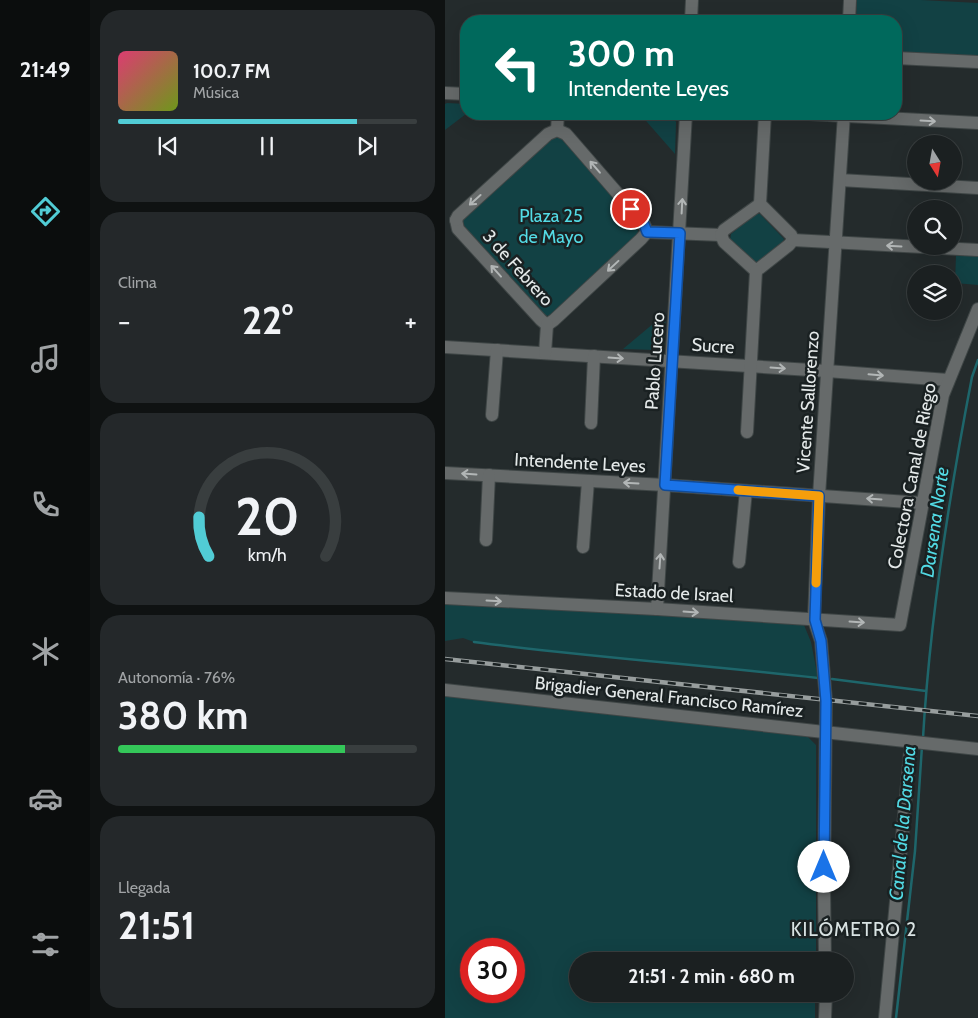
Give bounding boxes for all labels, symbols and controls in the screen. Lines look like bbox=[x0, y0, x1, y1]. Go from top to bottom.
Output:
text: 300 m bbox=[568, 32, 675, 75]
icon: left bbox=[485, 35, 550, 100]
text: 21:49 bbox=[20, 56, 70, 83]
text: 100.7 FM bbox=[193, 60, 270, 83]
text: Intendente Leyes bbox=[568, 75, 729, 102]
text: Música bbox=[193, 83, 239, 102]
one-way arrow bbox=[920, 116, 936, 125]
icon: previous bbox=[154, 132, 182, 160]
icon: pause bbox=[253, 132, 281, 160]
icon: next bbox=[353, 132, 381, 160]
north arrow bbox=[907, 135, 963, 190]
map controls bbox=[907, 135, 962, 320]
one-way arrow bbox=[589, 161, 600, 174]
pin bbox=[610, 188, 652, 230]
icon: directions bbox=[28, 194, 63, 229]
one-way arrow bbox=[468, 195, 481, 206]
icon: arrive bbox=[617, 195, 645, 223]
one-way arrow bbox=[677, 199, 686, 215]
button: search bbox=[907, 200, 962, 255]
park label: Plaza 25 de Mayo bbox=[519, 205, 584, 248]
street label: 3 de Febrero bbox=[478, 225, 558, 311]
one-way arrow bbox=[887, 241, 903, 251]
one-way arrow bbox=[606, 260, 619, 272]
one-way arrow bbox=[490, 264, 502, 277]
button: layers bbox=[907, 265, 962, 320]
text: Clima bbox=[118, 273, 157, 292]
text: 22° bbox=[242, 297, 293, 344]
text: − bbox=[118, 304, 130, 338]
text: + bbox=[405, 304, 417, 338]
street label: Pablo Lucero bbox=[641, 311, 669, 411]
street label: Vicente Sallorenzo bbox=[792, 330, 824, 474]
street label: Sucre bbox=[691, 334, 735, 358]
icon: music bbox=[28, 341, 63, 376]
one-way arrow bbox=[608, 353, 624, 362]
one-way arrow bbox=[770, 363, 786, 372]
one-way arrow bbox=[868, 370, 884, 379]
street label: Colectora Canal de Riego bbox=[883, 381, 941, 571]
street label: Intendente Leyes bbox=[514, 449, 646, 477]
water label: Darsena Norte bbox=[915, 465, 954, 579]
one-way arrow bbox=[461, 469, 477, 479]
one-way arrow bbox=[623, 479, 639, 488]
text: 20 bbox=[235, 485, 300, 548]
icon: phone bbox=[28, 487, 63, 522]
one-way arrow bbox=[866, 495, 882, 504]
text: km/h bbox=[248, 544, 287, 565]
one-way arrow bbox=[655, 553, 665, 569]
street label: Estado de Israel bbox=[614, 579, 735, 607]
one-way arrow bbox=[485, 596, 501, 606]
one-way arrow bbox=[683, 607, 699, 616]
one-way arrow bbox=[849, 618, 865, 627]
icon: climate bbox=[28, 634, 63, 669]
text: Autonomía · 76% bbox=[118, 668, 235, 687]
street label: Brigadier General Francisco Ramírez bbox=[534, 672, 805, 722]
text: 380 km bbox=[118, 692, 248, 739]
water label: Canal de la Darsena bbox=[884, 745, 921, 901]
icon: car bbox=[28, 781, 63, 816]
position arrow bbox=[797, 840, 849, 892]
text: Llegada bbox=[118, 878, 170, 897]
text: 21:51 bbox=[118, 902, 195, 949]
district label: KILÓMETRO 2 bbox=[791, 917, 917, 941]
icon: filters bbox=[28, 927, 63, 962]
speed limit sign: 30 bbox=[460, 938, 525, 1003]
text: 21:51 · 2 min · 680 m bbox=[628, 965, 795, 988]

